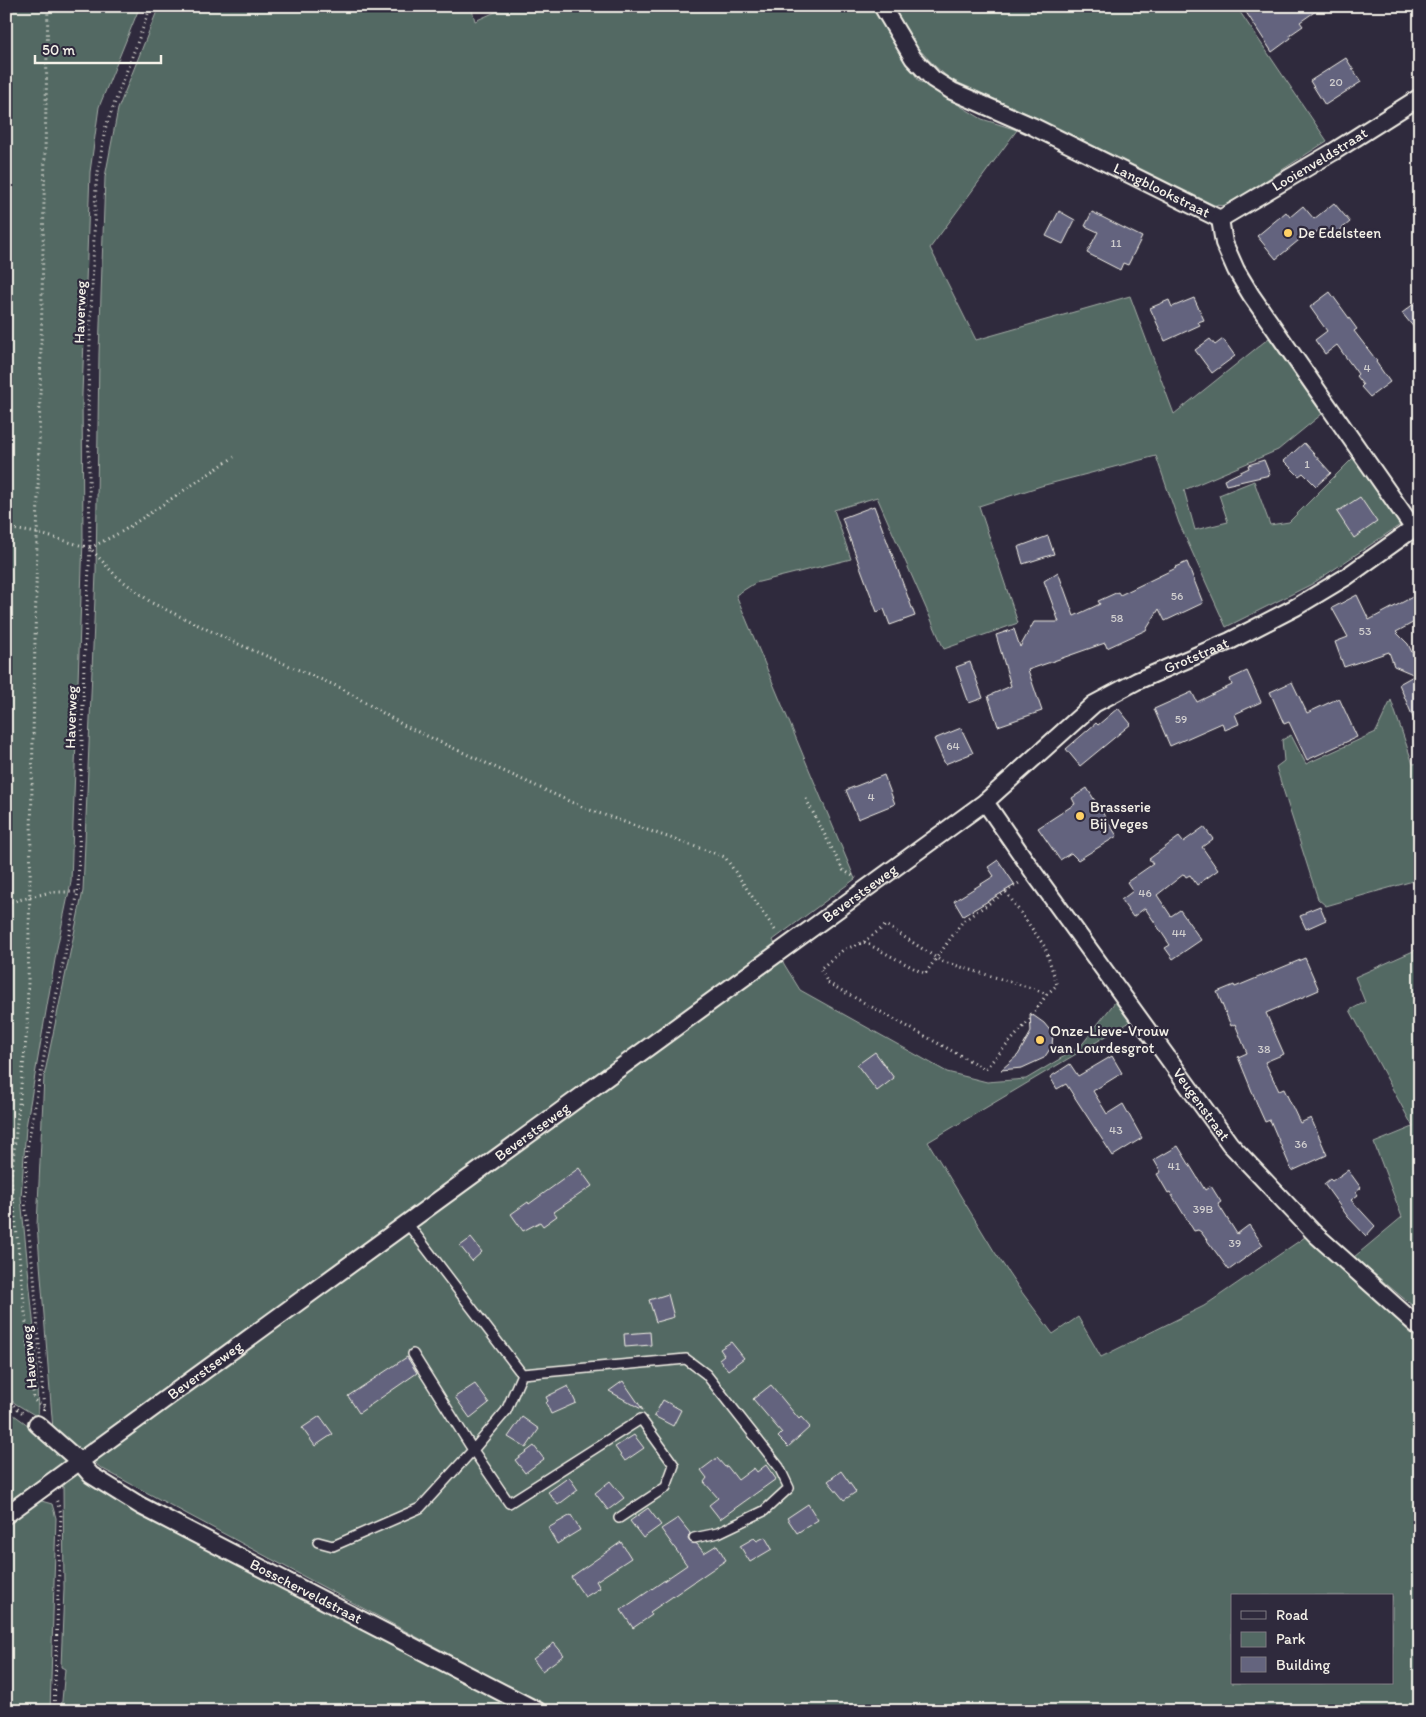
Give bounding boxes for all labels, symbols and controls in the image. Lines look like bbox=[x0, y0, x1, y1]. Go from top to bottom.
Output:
scale bar bbox=[35, 32, 161, 64]
text: 50 m bbox=[42, 41, 75, 59]
house number: 20 bbox=[1329, 75, 1343, 89]
street label: Looienveldstraat bbox=[1269, 123, 1371, 195]
street label: Langblookstraat bbox=[1110, 159, 1213, 222]
place label: De Edelsteen bbox=[1298, 224, 1381, 242]
marker: De Edelsteen bbox=[1282, 227, 1294, 239]
house number: 11 bbox=[1110, 236, 1122, 250]
street label: Haverweg bbox=[70, 280, 90, 344]
house number: 4 bbox=[1363, 361, 1371, 375]
house number: 1 bbox=[1304, 457, 1310, 471]
house number: 56 bbox=[1171, 589, 1183, 603]
house number: 58 bbox=[1111, 611, 1124, 625]
house number: 53 bbox=[1359, 624, 1372, 638]
street label: Grotstraat bbox=[1161, 634, 1232, 677]
street label: Haverweg bbox=[61, 685, 81, 749]
house number: 59 bbox=[1175, 712, 1187, 726]
house number: 64 bbox=[946, 739, 960, 753]
house number: 4 bbox=[867, 790, 875, 804]
place label: Brasserie Bij Veges bbox=[1090, 798, 1151, 833]
marker: Brasserie Bij Veges bbox=[1074, 810, 1086, 822]
street label: Beverstseweg bbox=[819, 860, 901, 927]
house number: 46 bbox=[1138, 886, 1152, 900]
house number: 44 bbox=[1172, 926, 1186, 940]
place label: Onze-Lieve-Vrouw van Lourdesgrot bbox=[1050, 1022, 1169, 1057]
marker: Onze-Lieve-Vrouw van Lourdesgrot bbox=[1034, 1034, 1046, 1046]
house number: 38 bbox=[1257, 1042, 1271, 1056]
street label: Veugenstraat bbox=[1169, 1065, 1234, 1145]
street label: Beverstseweg bbox=[491, 1098, 573, 1165]
house number: 43 bbox=[1109, 1123, 1123, 1137]
house number: 36 bbox=[1295, 1137, 1307, 1151]
house number: 41 bbox=[1168, 1159, 1181, 1173]
house number: 39B bbox=[1193, 1202, 1214, 1216]
house number: 39 bbox=[1229, 1236, 1241, 1250]
street label: Haverweg bbox=[17, 1325, 41, 1389]
street label: Beverstseweg bbox=[164, 1337, 246, 1403]
street label: Bosscherveldstraat bbox=[247, 1555, 366, 1628]
legend bbox=[1231, 1594, 1394, 1684]
text: Road bbox=[1276, 1606, 1309, 1624]
text: Park bbox=[1276, 1630, 1306, 1648]
text: Building bbox=[1276, 1656, 1330, 1674]

